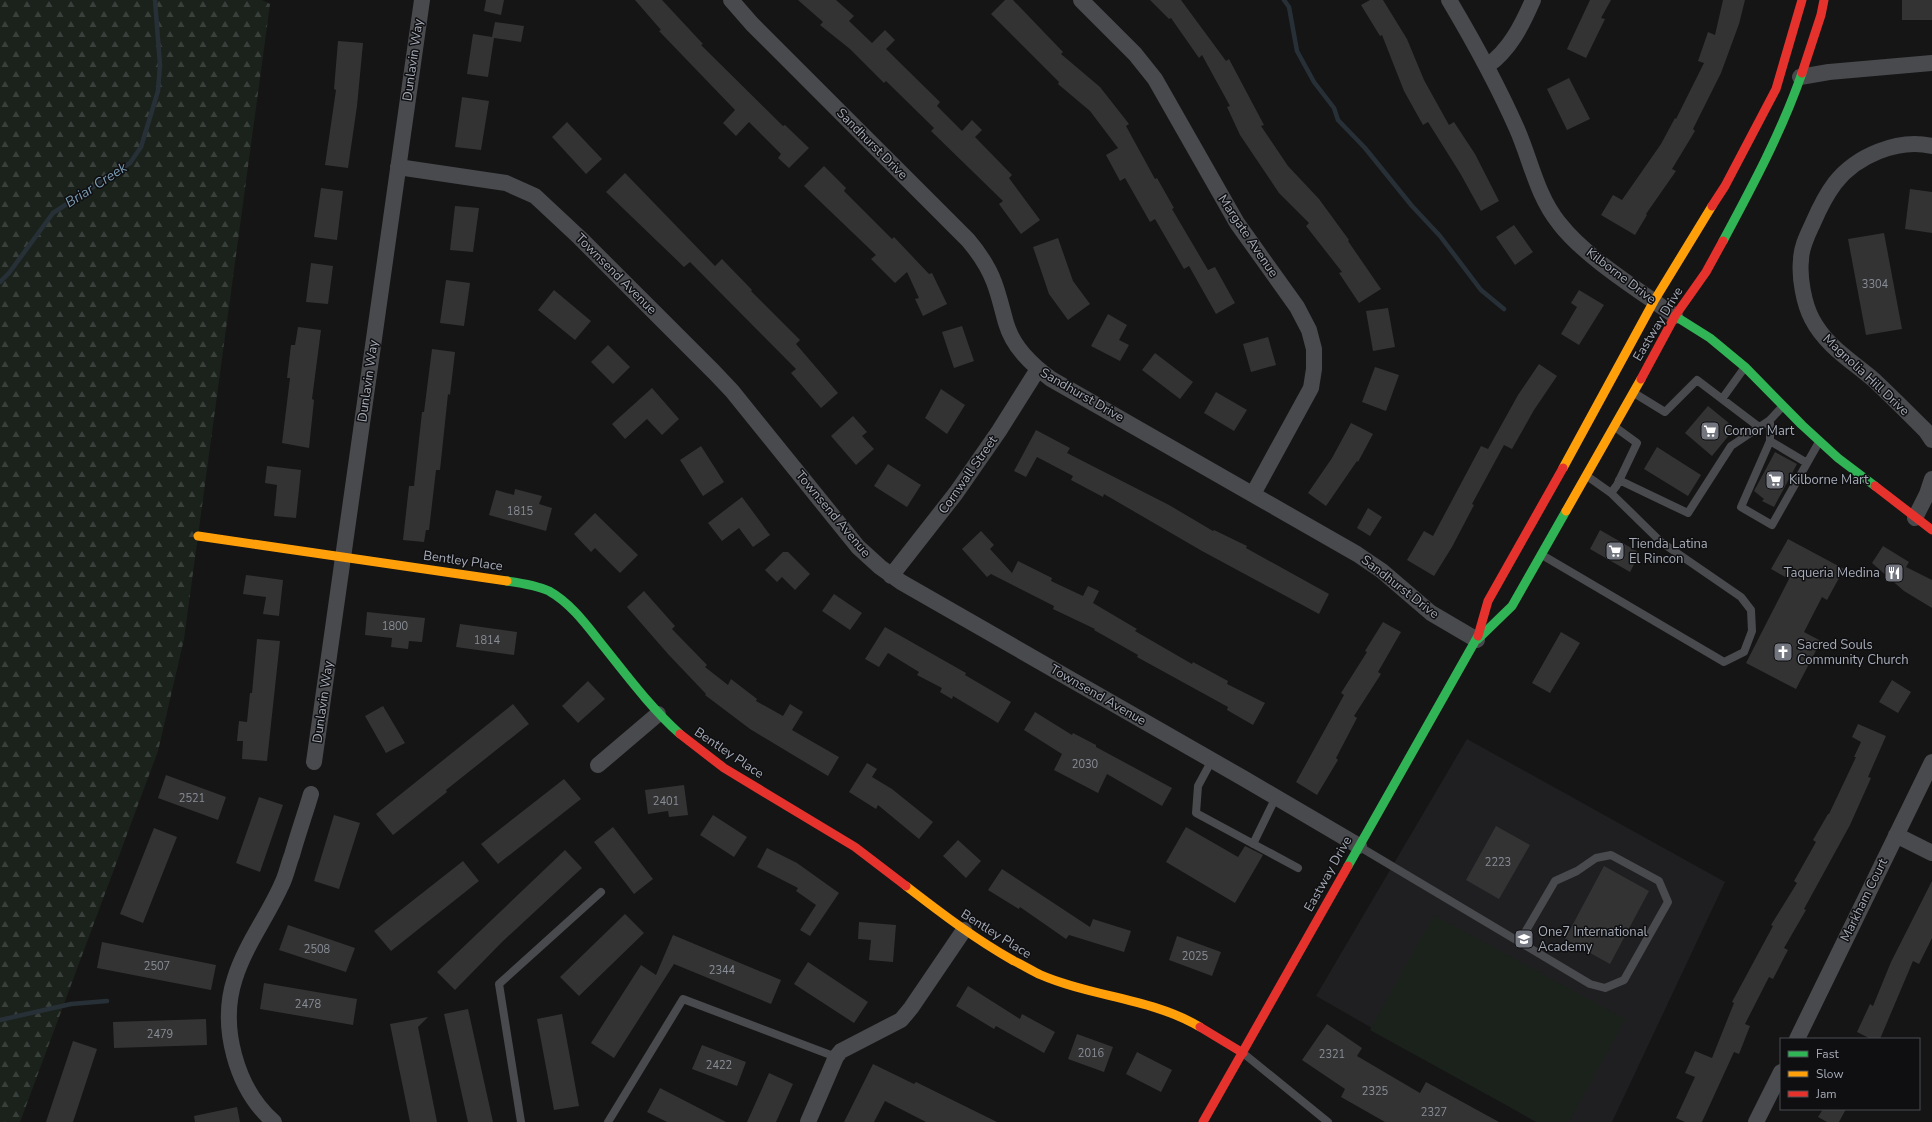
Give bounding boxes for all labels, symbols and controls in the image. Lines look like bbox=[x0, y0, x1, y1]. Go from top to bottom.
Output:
street label: Dunlavin Way bbox=[398, 18, 428, 102]
street label: Sandhurst Drive bbox=[832, 104, 912, 184]
water label: Briar Creek bbox=[61, 157, 131, 212]
street label: Margate Avenue bbox=[1214, 191, 1282, 281]
street label: Townsend Avenue bbox=[571, 229, 661, 319]
street label: Kilborne Drive bbox=[1582, 244, 1660, 308]
house number: 3304 bbox=[1862, 277, 1889, 292]
street label: Eastway Drive bbox=[1629, 283, 1687, 365]
street label: Magnolia Hill Drive bbox=[1819, 330, 1913, 420]
street label: Dunlavin Way bbox=[353, 339, 383, 423]
street label: Sandhurst Drive bbox=[1037, 364, 1127, 426]
supermarket icon: Cornor Mart bbox=[1699, 420, 1721, 442]
place label: Cornor Mart bbox=[1724, 422, 1795, 440]
street label: Cornwall Street bbox=[934, 432, 1002, 518]
street label: Townsend Avenue bbox=[791, 467, 875, 561]
supermarket icon: Kilborne Mart bbox=[1764, 469, 1786, 491]
place label: Kilborne Mart bbox=[1789, 471, 1869, 489]
house number: 1815 bbox=[507, 504, 534, 519]
place label: Tienda Latina El Rincon bbox=[1629, 535, 1708, 568]
supermarket icon: Tienda Latina El Rincon bbox=[1604, 540, 1626, 562]
street label: Bentley Place bbox=[422, 547, 504, 575]
street label: Sandhurst Drive bbox=[1357, 551, 1443, 623]
restaurant icon: Taqueria Medina bbox=[1883, 562, 1905, 584]
place label: Taqueria Medina bbox=[1784, 564, 1880, 582]
house number: 1800 bbox=[382, 619, 409, 634]
house number: 1814 bbox=[474, 633, 501, 648]
place label: Sacred Souls Community Church bbox=[1797, 636, 1909, 669]
church icon: Sacred Souls Community Church bbox=[1772, 641, 1794, 663]
street label: Dunlavin Way bbox=[308, 660, 338, 744]
street label: Townsend Avenue bbox=[1047, 660, 1149, 730]
street label: Bentley Place bbox=[691, 723, 767, 783]
house number: 2030 bbox=[1072, 757, 1099, 772]
house number: 2521 bbox=[179, 791, 205, 806]
house number: 2401 bbox=[653, 794, 679, 809]
street label: Eastway Drive bbox=[1300, 833, 1356, 915]
house number: 2223 bbox=[1485, 855, 1511, 870]
street label: Markham Court bbox=[1836, 855, 1892, 945]
street label: Bentley Place bbox=[957, 905, 1035, 963]
place label: One7 International Academy bbox=[1538, 923, 1648, 956]
school or university icon: One7 International Academy bbox=[1513, 928, 1535, 950]
house number: 2508 bbox=[304, 942, 331, 957]
house number: 2025 bbox=[1182, 949, 1209, 964]
house number: 2507 bbox=[144, 959, 170, 974]
house number: 2344 bbox=[709, 963, 736, 978]
house number: 2478 bbox=[295, 997, 322, 1012]
house number: 2479 bbox=[147, 1027, 173, 1042]
legend bbox=[1780, 1038, 1920, 1110]
house number: 2016 bbox=[1078, 1046, 1105, 1061]
text: Fast bbox=[1816, 1046, 1839, 1062]
house number: 2321 bbox=[1319, 1047, 1345, 1062]
house number: 2422 bbox=[706, 1058, 732, 1073]
text: Slow bbox=[1816, 1066, 1844, 1082]
house number: 2325 bbox=[1362, 1084, 1389, 1099]
text: Jam bbox=[1815, 1086, 1837, 1102]
house number: 2327 bbox=[1421, 1105, 1447, 1120]

